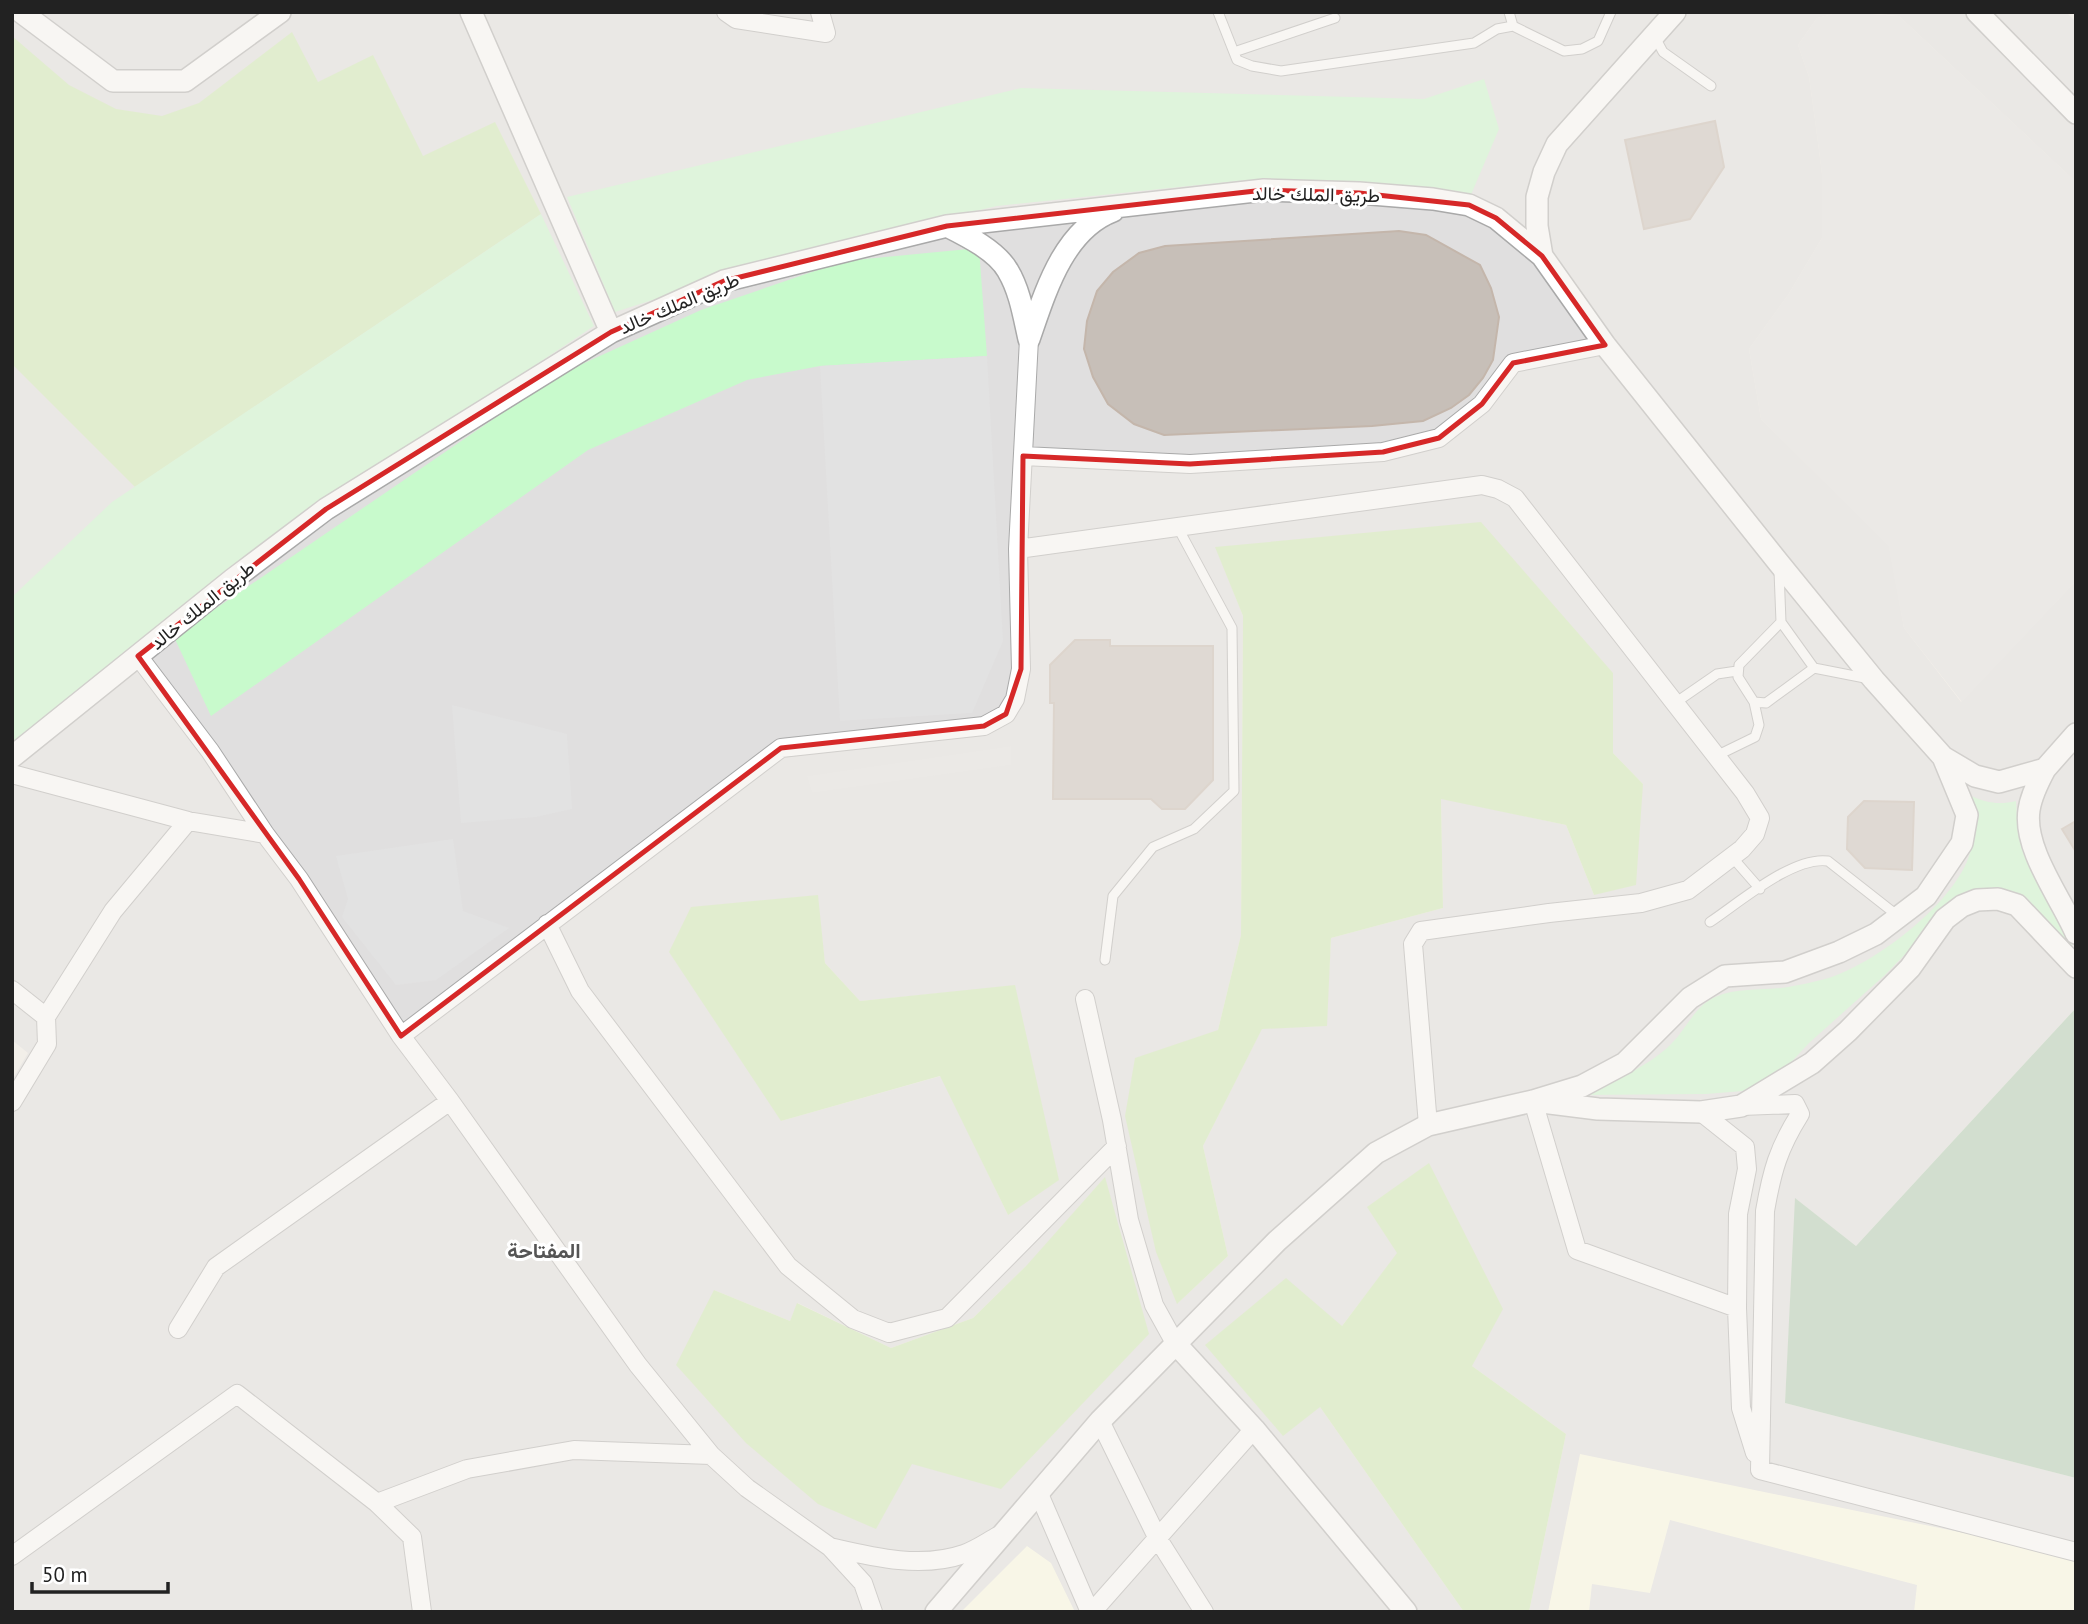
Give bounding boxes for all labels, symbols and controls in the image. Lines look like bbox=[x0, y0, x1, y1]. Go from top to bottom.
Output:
street label: طريق الملك خالد bbox=[1252, 181, 1380, 207]
street label: طريق الملك خالد bbox=[615, 267, 743, 339]
street label: طريق الملك خالد bbox=[145, 555, 259, 655]
district label: المفتاحة bbox=[507, 1237, 581, 1264]
scale bar bbox=[32, 1550, 168, 1594]
text: 50 m bbox=[42, 1561, 88, 1588]

